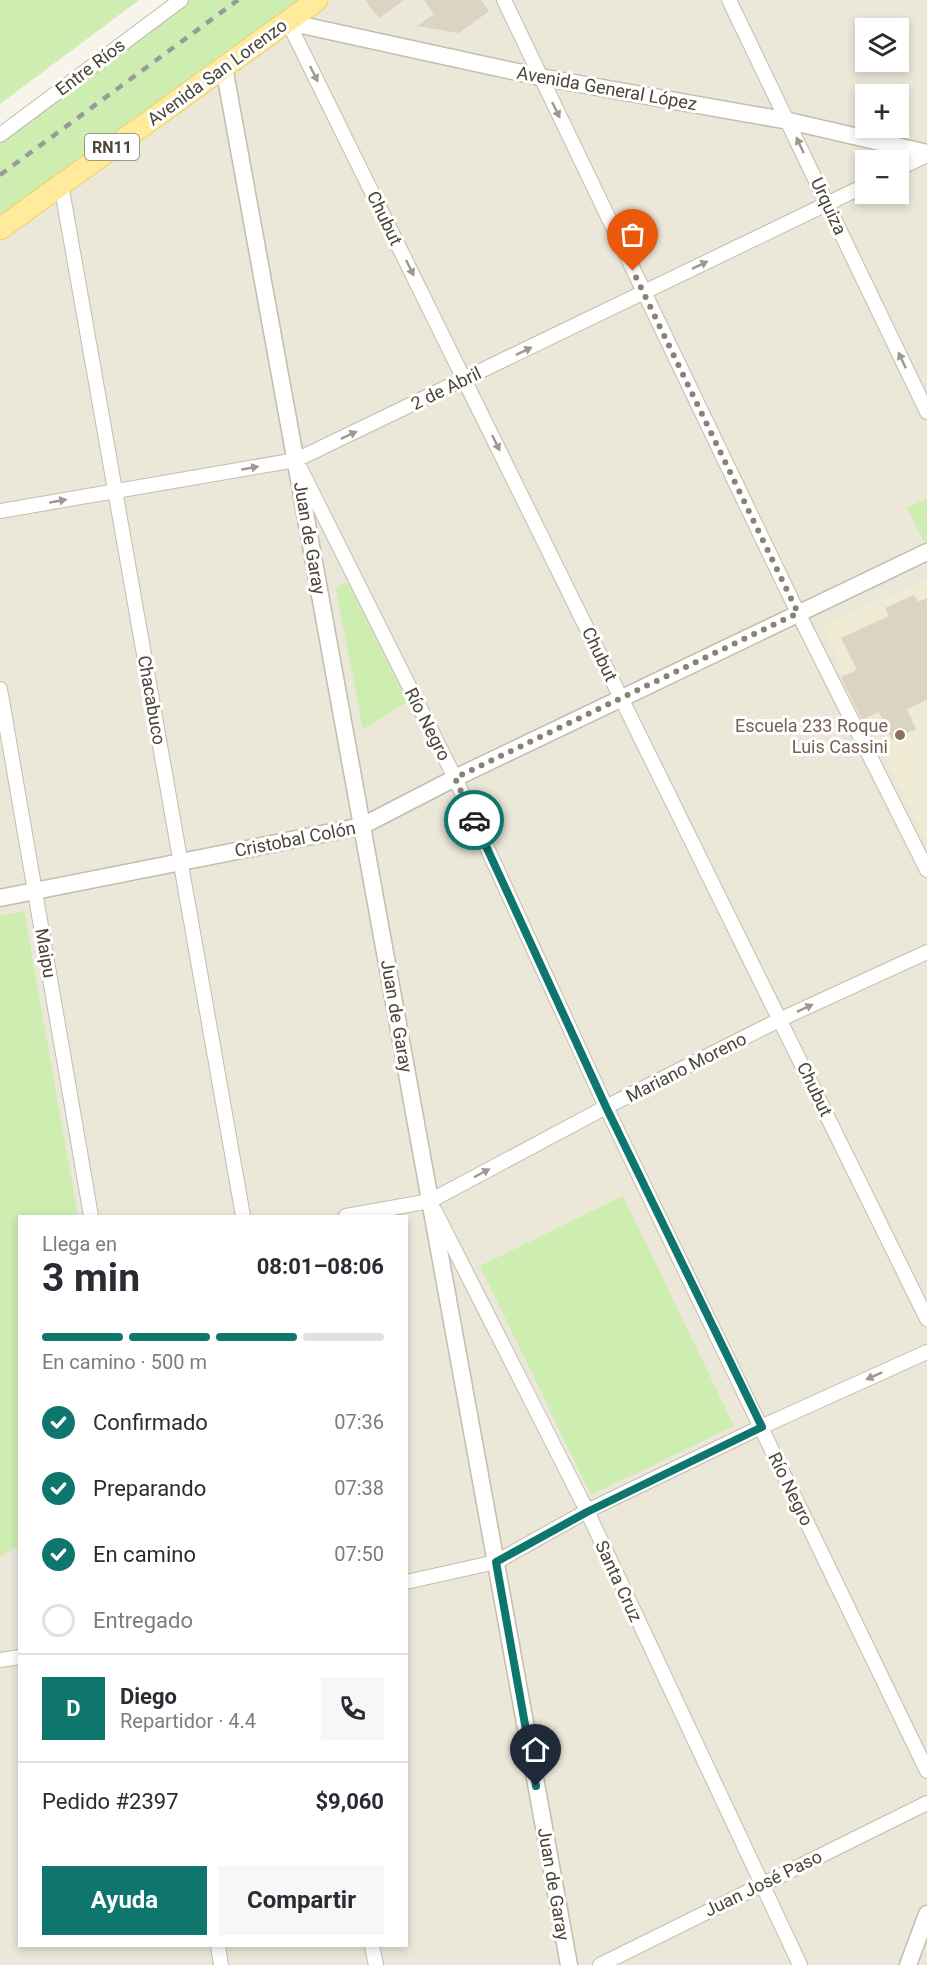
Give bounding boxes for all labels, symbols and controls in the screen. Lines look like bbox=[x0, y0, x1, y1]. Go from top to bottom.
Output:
street label: Avenida San Lorenzo bbox=[143, 14, 291, 130]
map controls bbox=[855, 18, 909, 204]
button: layers bbox=[855, 18, 909, 72]
street label: Entre Ríos bbox=[51, 34, 129, 100]
street label: Avenida General López bbox=[515, 62, 699, 114]
one-way arrow bbox=[309, 66, 319, 83]
button: + bbox=[855, 84, 909, 138]
one-way arrow bbox=[551, 101, 561, 118]
road number: RN11 bbox=[85, 134, 139, 160]
one-way arrow bbox=[796, 137, 805, 154]
button: − bbox=[855, 150, 909, 204]
street label: Urquiza bbox=[807, 174, 851, 238]
street label: Chubut bbox=[363, 188, 407, 249]
pin bbox=[607, 209, 658, 271]
icon: bag bbox=[616, 218, 649, 251]
one-way arrow bbox=[405, 259, 415, 276]
one-way arrow bbox=[691, 261, 708, 270]
one-way arrow bbox=[516, 346, 533, 355]
one-way arrow bbox=[897, 351, 906, 368]
street label: 2 de Abril bbox=[407, 362, 485, 414]
one-way arrow bbox=[340, 430, 357, 439]
one-way arrow bbox=[492, 434, 501, 451]
one-way arrow bbox=[240, 463, 259, 472]
street label: Juan de Garay bbox=[290, 480, 330, 597]
one-way arrow bbox=[48, 496, 67, 505]
street label: Chubut bbox=[578, 624, 622, 685]
street label: Chacabuco bbox=[134, 654, 170, 746]
street label: Río Negro bbox=[401, 684, 455, 764]
place label: Escuela 233 Roque Luis Cassini bbox=[735, 715, 888, 757]
marker: Escuela 233 Roque Luis Cassini bbox=[893, 728, 907, 742]
courier bbox=[444, 790, 504, 850]
icon: car bbox=[458, 804, 491, 837]
street label: Cristobal Colón bbox=[233, 817, 357, 861]
street label: Maipu bbox=[31, 927, 61, 979]
street label: Juan de Garay bbox=[377, 958, 417, 1075]
one-way arrow bbox=[796, 1003, 814, 1013]
street label: Mariano Moreno bbox=[622, 1028, 750, 1106]
street label: Chubut bbox=[793, 1059, 837, 1120]
one-way arrow bbox=[474, 1168, 491, 1178]
text: Llega en bbox=[42, 1232, 117, 1256]
text: 08:01–08:06 bbox=[257, 1254, 384, 1279]
text: 3 min bbox=[42, 1255, 140, 1301]
text: En camino · 500 m bbox=[42, 1350, 207, 1374]
one-way arrow bbox=[864, 1371, 882, 1381]
icon: check bbox=[42, 1406, 75, 1439]
text: Confirmado bbox=[93, 1410, 208, 1435]
text: 07:36 bbox=[334, 1410, 384, 1434]
street label: Río Negro bbox=[764, 1449, 818, 1529]
icon: check bbox=[42, 1472, 75, 1505]
text: Preparando bbox=[93, 1476, 206, 1501]
text: 07:38 bbox=[334, 1476, 384, 1500]
street label: Santa Cruz bbox=[591, 1537, 647, 1625]
icon: check bbox=[42, 1538, 75, 1571]
text: En camino bbox=[93, 1542, 196, 1567]
text: 07:50 bbox=[334, 1542, 384, 1566]
text: Entregado bbox=[93, 1608, 193, 1633]
button: phone bbox=[321, 1677, 384, 1740]
text: Diego bbox=[120, 1684, 177, 1709]
text: D bbox=[66, 1696, 81, 1721]
text: Repartidor · 4.4 bbox=[120, 1709, 256, 1733]
pin bbox=[510, 1724, 561, 1786]
icon: home bbox=[519, 1733, 552, 1766]
text: Pedido #2397 bbox=[42, 1789, 179, 1814]
text: $9,060 bbox=[315, 1789, 384, 1814]
street label: Juan de Garay bbox=[534, 1826, 574, 1943]
street label: Juan José Paso bbox=[701, 1845, 825, 1921]
button: Ayuda bbox=[42, 1866, 207, 1935]
button: Compartir bbox=[219, 1866, 384, 1935]

